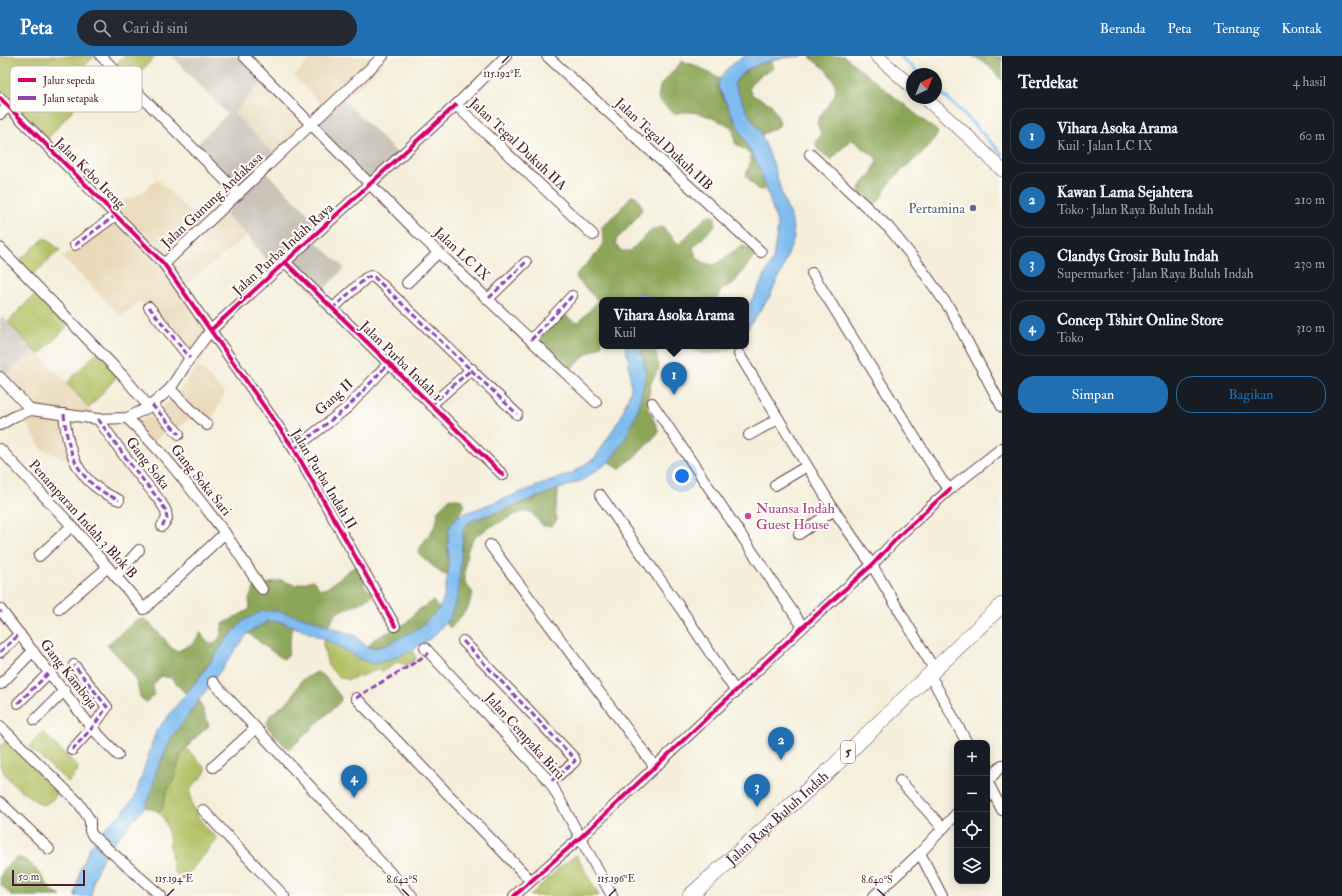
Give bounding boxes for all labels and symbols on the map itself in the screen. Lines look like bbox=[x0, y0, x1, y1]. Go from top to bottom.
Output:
legend bbox=[10, 66, 142, 112]
text: 115.192°E bbox=[483, 68, 521, 80]
north arrow bbox=[906, 68, 942, 104]
text: Jalur sepeda bbox=[42, 74, 96, 88]
text: Jalan setapak bbox=[42, 92, 100, 106]
street label: Jalan Tegal Dukuh IIA bbox=[465, 94, 570, 194]
street label: Jalan Tegal Dukuh IIB bbox=[611, 94, 716, 194]
street label: Jalan Kebo Ireng bbox=[50, 133, 130, 213]
street label: Jalan Gunung Andakasa bbox=[157, 148, 266, 252]
street label: Jalan Purba Indah Raya bbox=[228, 199, 338, 300]
place label: Pertamina bbox=[908, 200, 965, 217]
marker: Pertamina bbox=[968, 203, 978, 213]
street label: Jalan LC IX bbox=[430, 223, 494, 284]
street label: Jalan Purba Indah 1 bbox=[356, 317, 446, 404]
pin: 1 bbox=[661, 362, 687, 395]
street label: Gang II bbox=[311, 375, 357, 419]
street label: Jalan Purba Indah II bbox=[287, 425, 361, 532]
street label: Gang Soka bbox=[122, 434, 174, 493]
street label: Gang Soka Sari bbox=[167, 441, 235, 519]
street label: Penamparan Indah 3 Blok B bbox=[25, 456, 141, 582]
your location bbox=[672, 466, 692, 486]
place label: Nuansa Indah Guest House bbox=[756, 500, 835, 533]
marker: Nuansa Indah Guest House bbox=[743, 511, 753, 521]
street label: Gang Kamboja bbox=[37, 636, 102, 712]
street label: Jalan Cempaka Biru bbox=[480, 688, 568, 784]
pin: 2 bbox=[768, 727, 794, 760]
road number: 5 bbox=[841, 741, 855, 763]
pin: 4 bbox=[341, 765, 367, 798]
street label: Jalan Raya Buluh Indah bbox=[722, 767, 832, 869]
pin: 3 bbox=[744, 774, 770, 807]
scale bar bbox=[12, 868, 85, 887]
text: 115.194°E bbox=[155, 873, 193, 885]
text: 115.196°E bbox=[597, 873, 635, 885]
text: 8.642°S bbox=[386, 874, 418, 886]
text: 8.640°S bbox=[861, 874, 893, 886]

